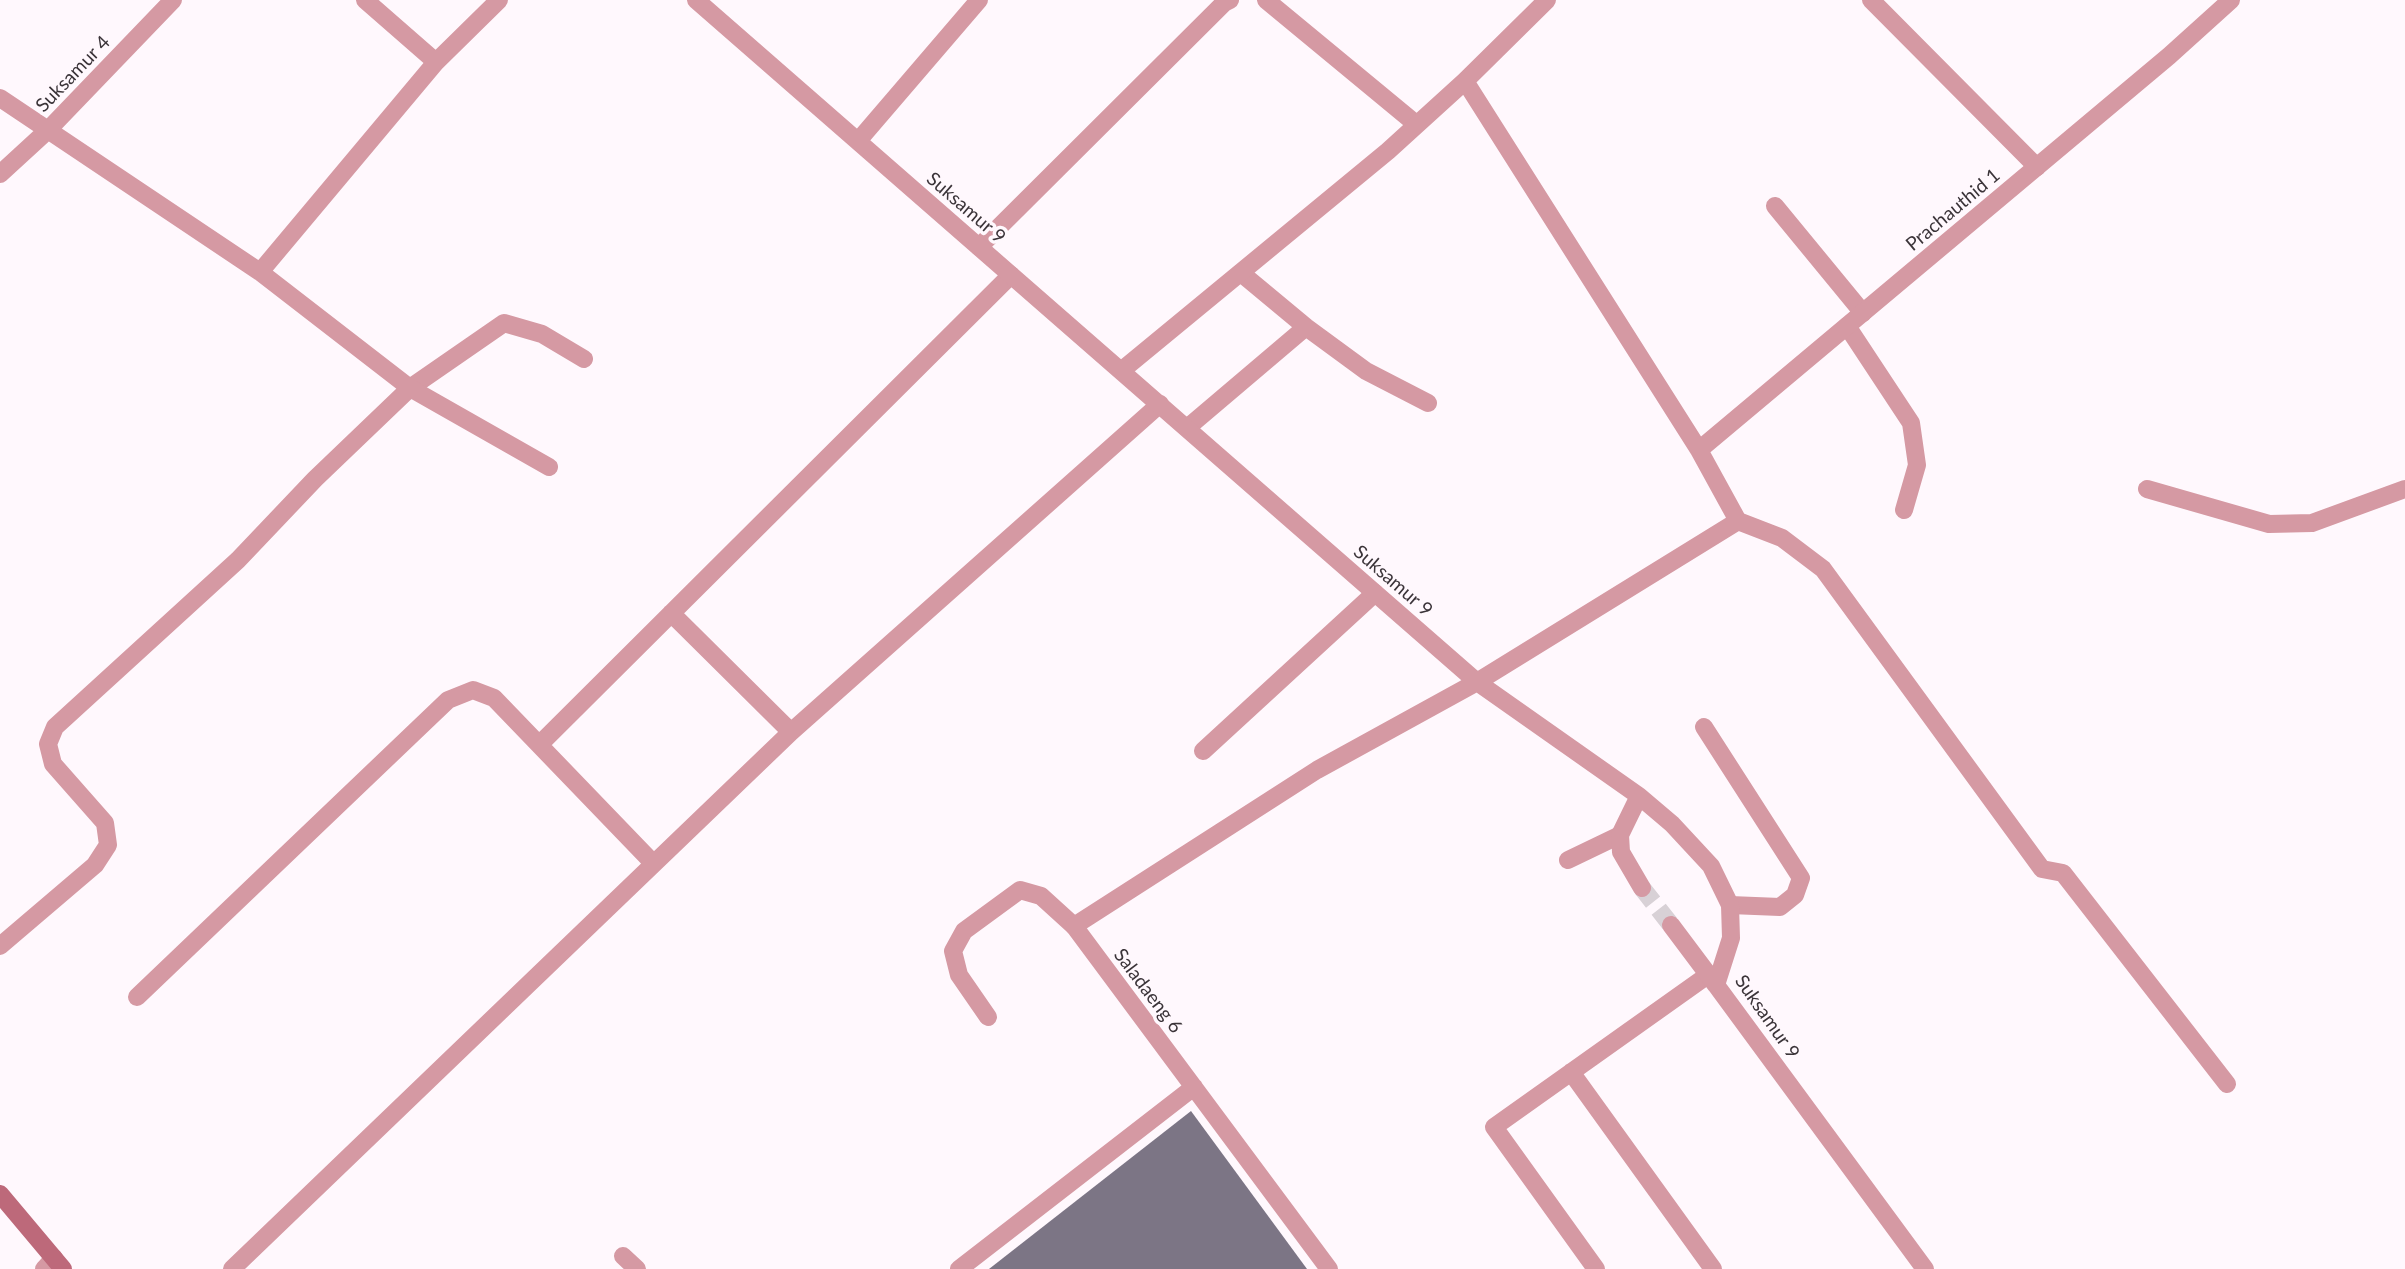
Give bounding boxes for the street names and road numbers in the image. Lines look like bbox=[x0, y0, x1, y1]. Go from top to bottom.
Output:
street label: Suksamur 4 bbox=[31, 31, 115, 117]
street label: Prachauthid 1 bbox=[1901, 164, 2005, 256]
street label: Suksamur 9 bbox=[922, 168, 1010, 248]
street label: Suksamur 9 bbox=[1349, 541, 1437, 621]
street label: Saladaeng 6 bbox=[1109, 944, 1187, 1038]
street label: Suksamur 9 bbox=[1730, 971, 1804, 1063]

